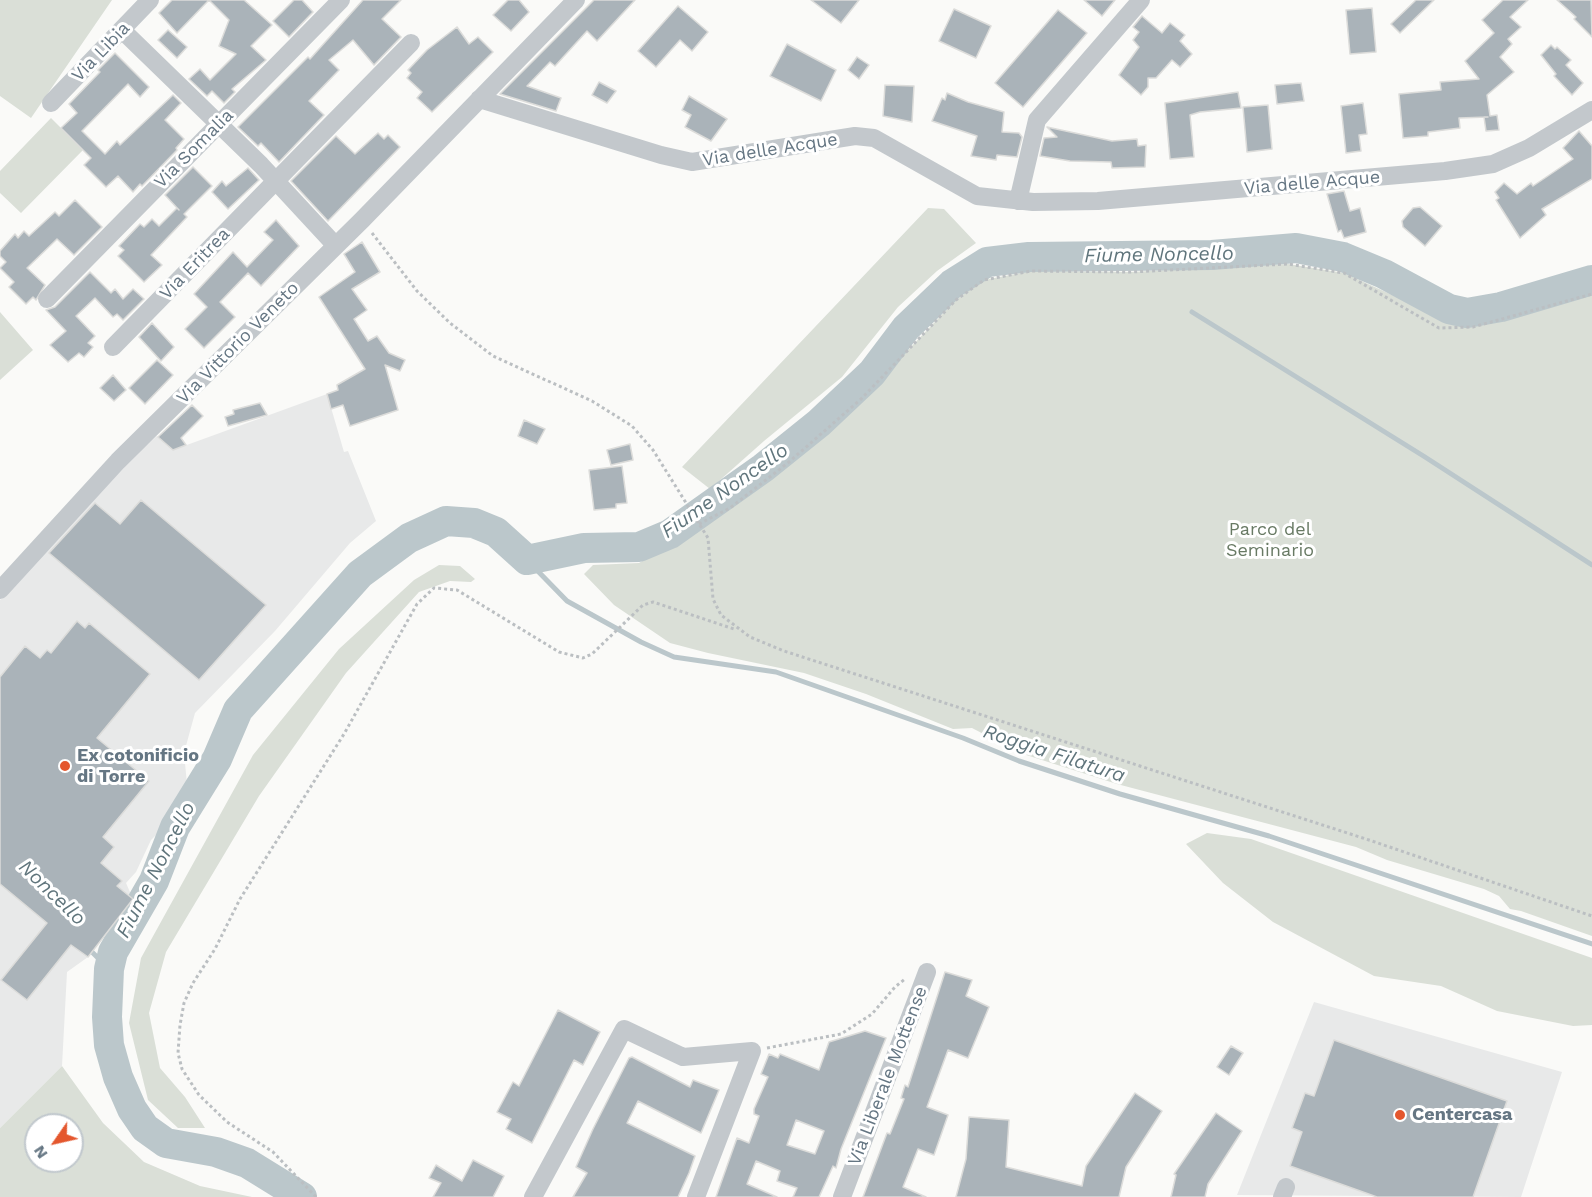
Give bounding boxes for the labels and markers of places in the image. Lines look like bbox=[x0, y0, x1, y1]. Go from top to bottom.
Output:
place label: Ex cotonificio di Torre bbox=[77, 745, 199, 788]
marker: Ex cotonificio di Torre bbox=[58, 759, 72, 773]
place label: Centercasa bbox=[1412, 1104, 1512, 1126]
marker: Centercasa bbox=[1393, 1108, 1407, 1122]

